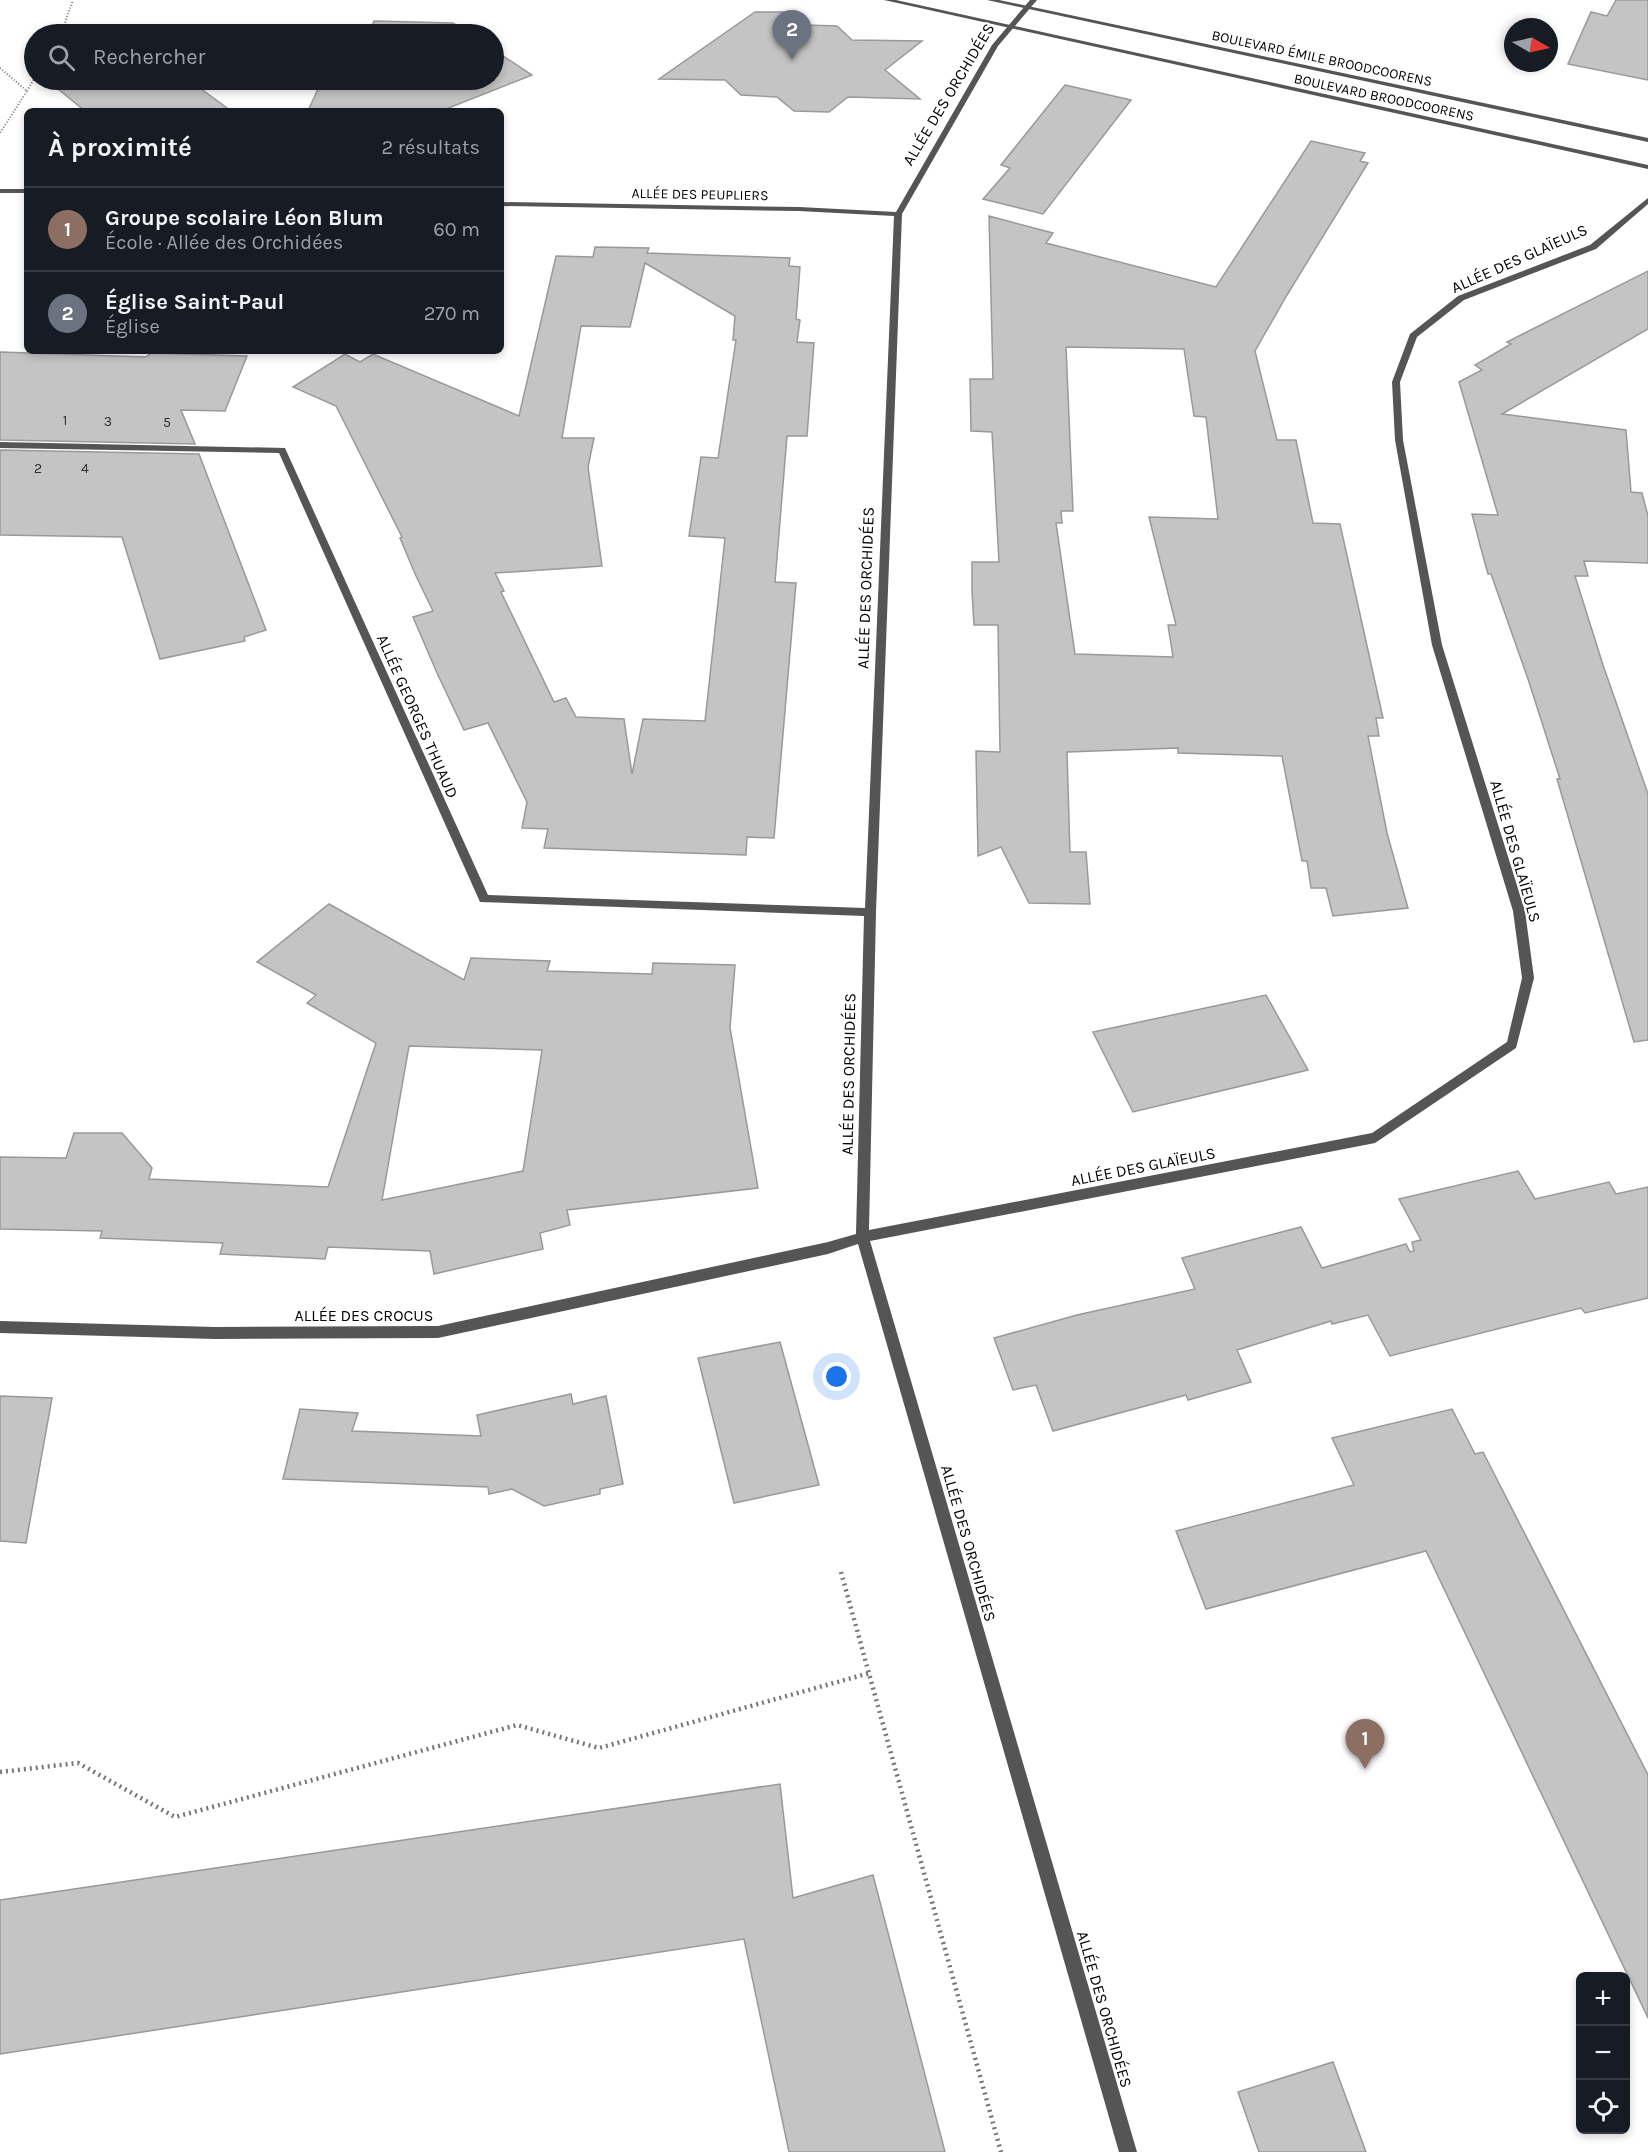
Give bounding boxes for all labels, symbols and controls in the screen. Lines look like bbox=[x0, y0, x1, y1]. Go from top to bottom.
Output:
pin: 2 bbox=[772, 10, 812, 60]
north arrow bbox=[1504, 18, 1558, 72]
street label: ALLÉE DES ORCHIDÉES bbox=[898, 20, 998, 169]
search box bbox=[24, 24, 504, 90]
street label: BOULEVARD ÉMILE BROODCOORENS bbox=[1210, 26, 1434, 90]
icon: search bbox=[45, 41, 78, 74]
text: Rechercher bbox=[93, 44, 206, 70]
street label: BOULEVARD BROODCOORENS bbox=[1292, 70, 1475, 125]
text: À proximité bbox=[48, 132, 192, 163]
text: 2 résultats bbox=[381, 136, 480, 159]
street label: ALLÉE DES PEUPLIERS bbox=[631, 184, 769, 204]
text: Groupe scolaire Léon Blum bbox=[105, 205, 384, 231]
text: 1 bbox=[64, 218, 71, 241]
text: 60 m bbox=[433, 218, 480, 241]
street label: ALLÉE DES GLAÏEULS bbox=[1448, 220, 1590, 297]
text: École · Allée des Orchidées bbox=[105, 231, 343, 254]
text: Église Saint-Paul bbox=[105, 289, 284, 315]
text: 2 bbox=[61, 302, 74, 325]
text: 270 m bbox=[424, 302, 480, 325]
text: Église bbox=[105, 315, 160, 338]
house number: 1 bbox=[63, 412, 67, 429]
house number: 3 bbox=[104, 413, 112, 430]
house number: 5 bbox=[163, 414, 171, 431]
house number: 2 bbox=[34, 460, 42, 477]
house number: 4 bbox=[81, 460, 89, 477]
street label: ALLÉE DES ORCHIDÉES bbox=[853, 507, 878, 669]
street label: ALLÉE GEORGES THUAUD bbox=[373, 631, 462, 801]
street label: ALLÉE DES GLAÏEULS bbox=[1486, 778, 1545, 924]
street label: ALLÉE DES ORCHIDÉES bbox=[838, 993, 859, 1155]
street label: ALLÉE DES GLAÏEULS bbox=[1069, 1143, 1217, 1190]
street label: ALLÉE DES CROCUS bbox=[295, 1306, 433, 1325]
your location bbox=[822, 1362, 851, 1391]
street label: ALLÉE DES ORCHIDÉES bbox=[937, 1463, 1000, 1624]
pin: 1 bbox=[1346, 1720, 1384, 1769]
street label: ALLÉE DES ORCHIDÉES bbox=[1073, 1929, 1136, 2090]
map controls bbox=[1576, 1972, 1630, 2134]
button: + bbox=[1576, 1972, 1630, 2026]
button: − bbox=[1576, 2026, 1630, 2080]
button: locate bbox=[1576, 2080, 1630, 2134]

